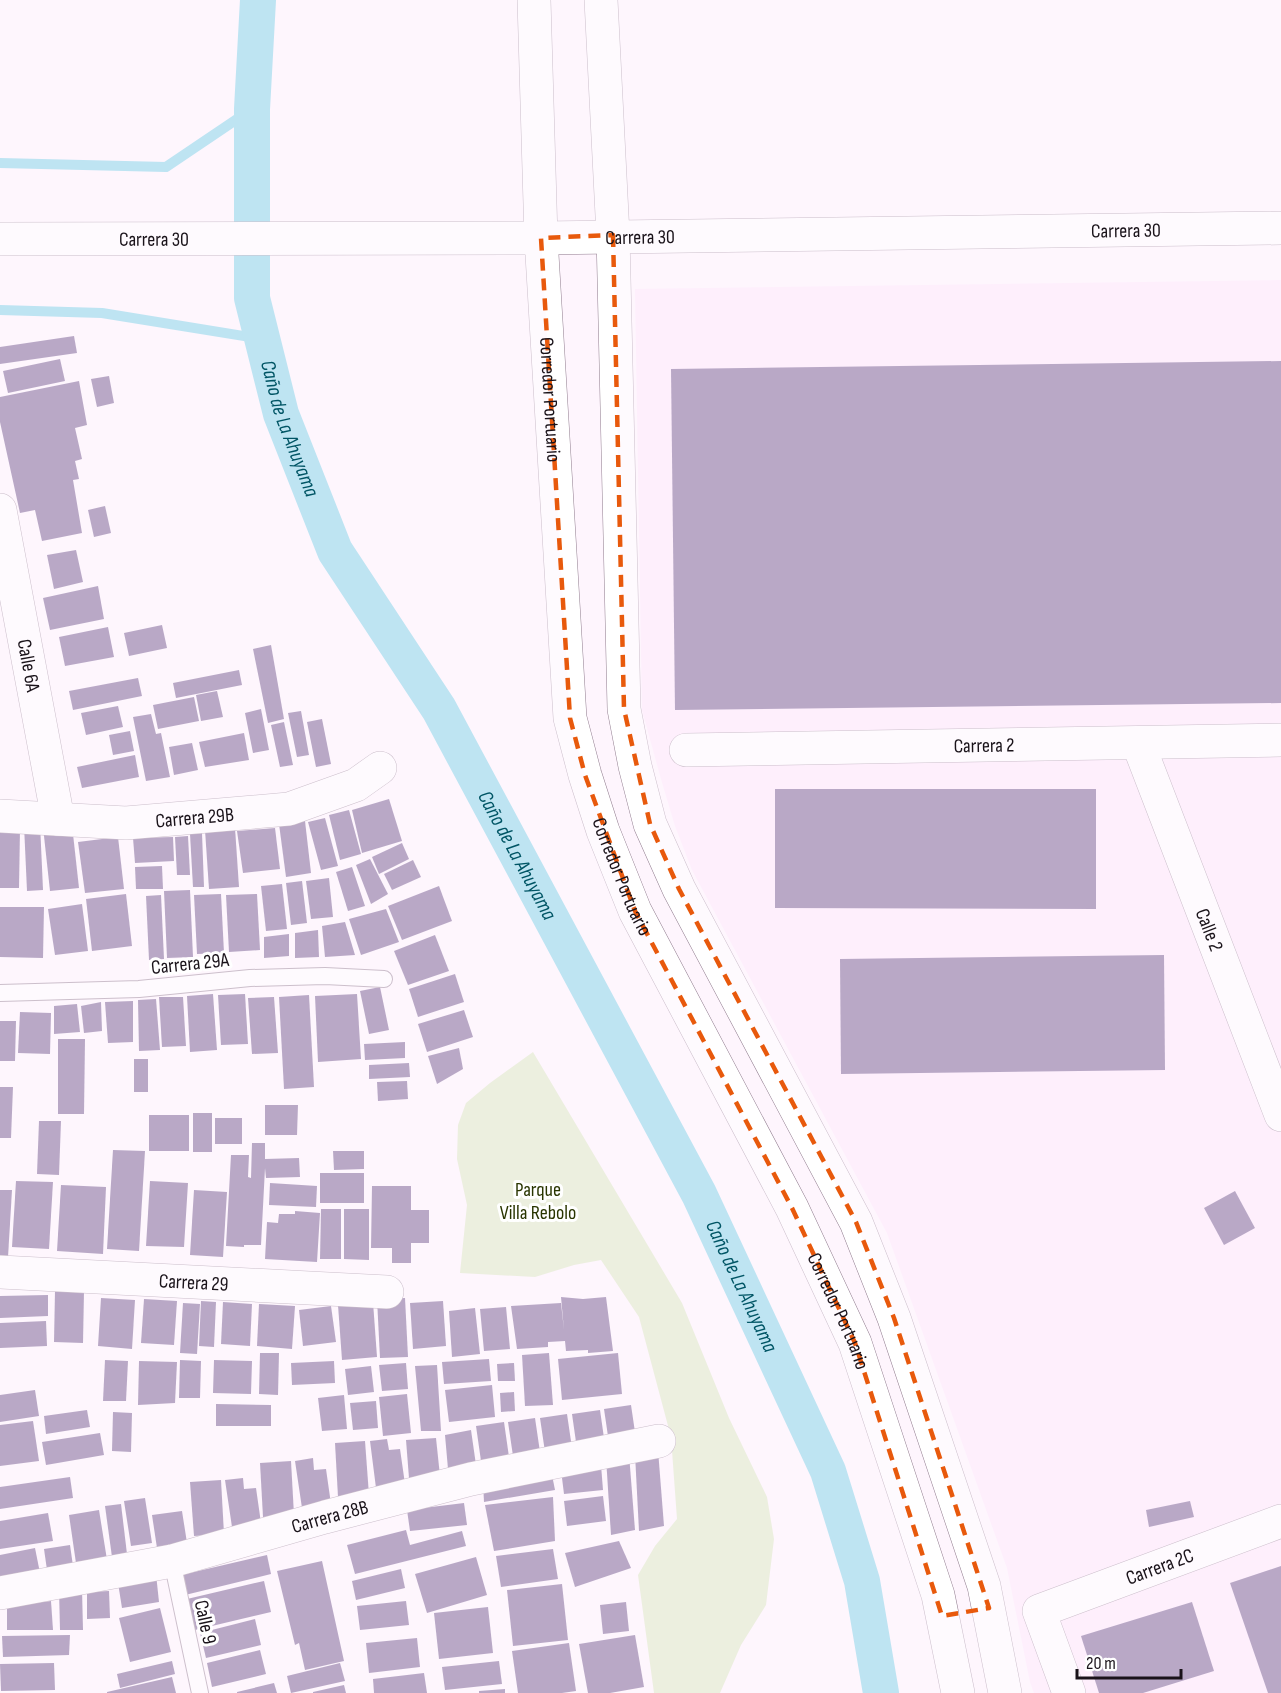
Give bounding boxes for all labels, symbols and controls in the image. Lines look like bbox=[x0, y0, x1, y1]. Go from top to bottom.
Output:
street label: Carrera 30 bbox=[1091, 219, 1161, 244]
street label: Carrera 30 bbox=[605, 225, 675, 250]
street label: Carrera 30 bbox=[119, 228, 189, 252]
street label: Corredor Portuario bbox=[534, 336, 566, 463]
water label: Caño de La Ahuyama bbox=[255, 358, 324, 501]
street label: Calle 6A bbox=[11, 637, 45, 694]
street label: Carrera 2 bbox=[953, 733, 1015, 759]
water label: Caño de La Ahuyama bbox=[472, 787, 562, 925]
street label: Carrera 29B bbox=[154, 803, 235, 833]
street label: Corredor Portuario bbox=[587, 815, 657, 940]
street label: Calle 2 bbox=[1190, 905, 1228, 955]
street label: Carrera 29A bbox=[150, 948, 231, 980]
park label: Parque Villa Rebolo bbox=[500, 1178, 576, 1225]
water label: Caño de La Ahuyama bbox=[700, 1216, 783, 1357]
street label: Corredor Portuario bbox=[802, 1249, 874, 1373]
street label: Carrera 29 bbox=[158, 1269, 229, 1297]
street label: Carrera 28B bbox=[289, 1495, 371, 1539]
street label: Carrera 2C bbox=[1123, 1544, 1197, 1591]
street label: Calle 9 bbox=[189, 1598, 221, 1647]
scale bar bbox=[1077, 1642, 1180, 1680]
text: 20 m bbox=[1086, 1653, 1116, 1674]

